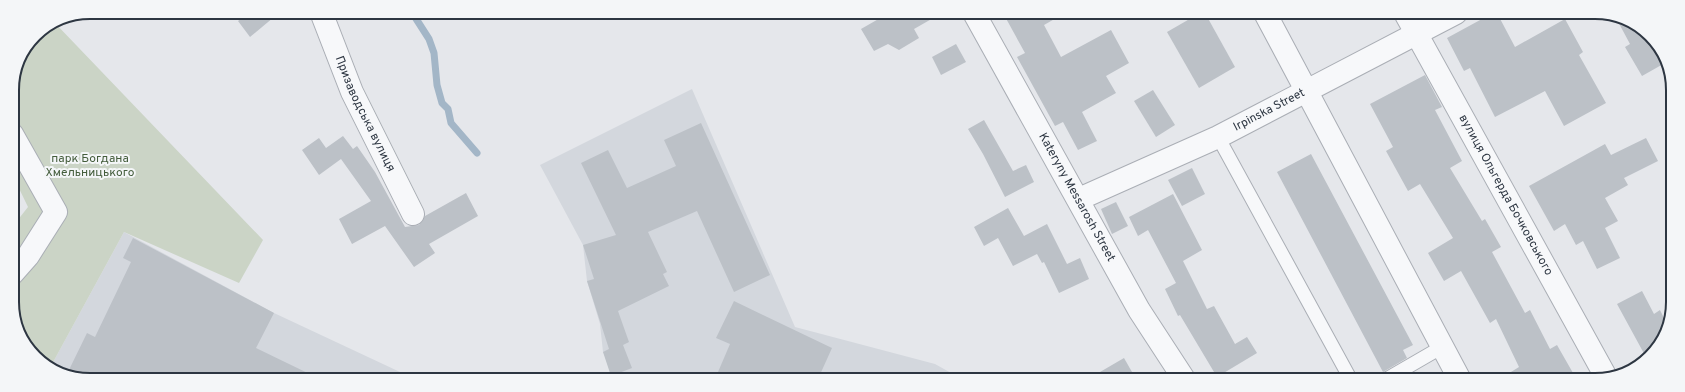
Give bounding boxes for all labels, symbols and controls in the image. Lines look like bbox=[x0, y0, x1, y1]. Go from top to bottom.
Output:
street label: Призаводська вулиця bbox=[331, 54, 399, 175]
street label: Irpinska Street bbox=[1231, 85, 1308, 136]
street label: вулиця Ольгерда Бочковського bbox=[1455, 112, 1557, 279]
street label: Kateryny Messarosh Street bbox=[1034, 130, 1119, 265]
park label: парк Богдана Хмельницького bbox=[46, 151, 135, 181]

